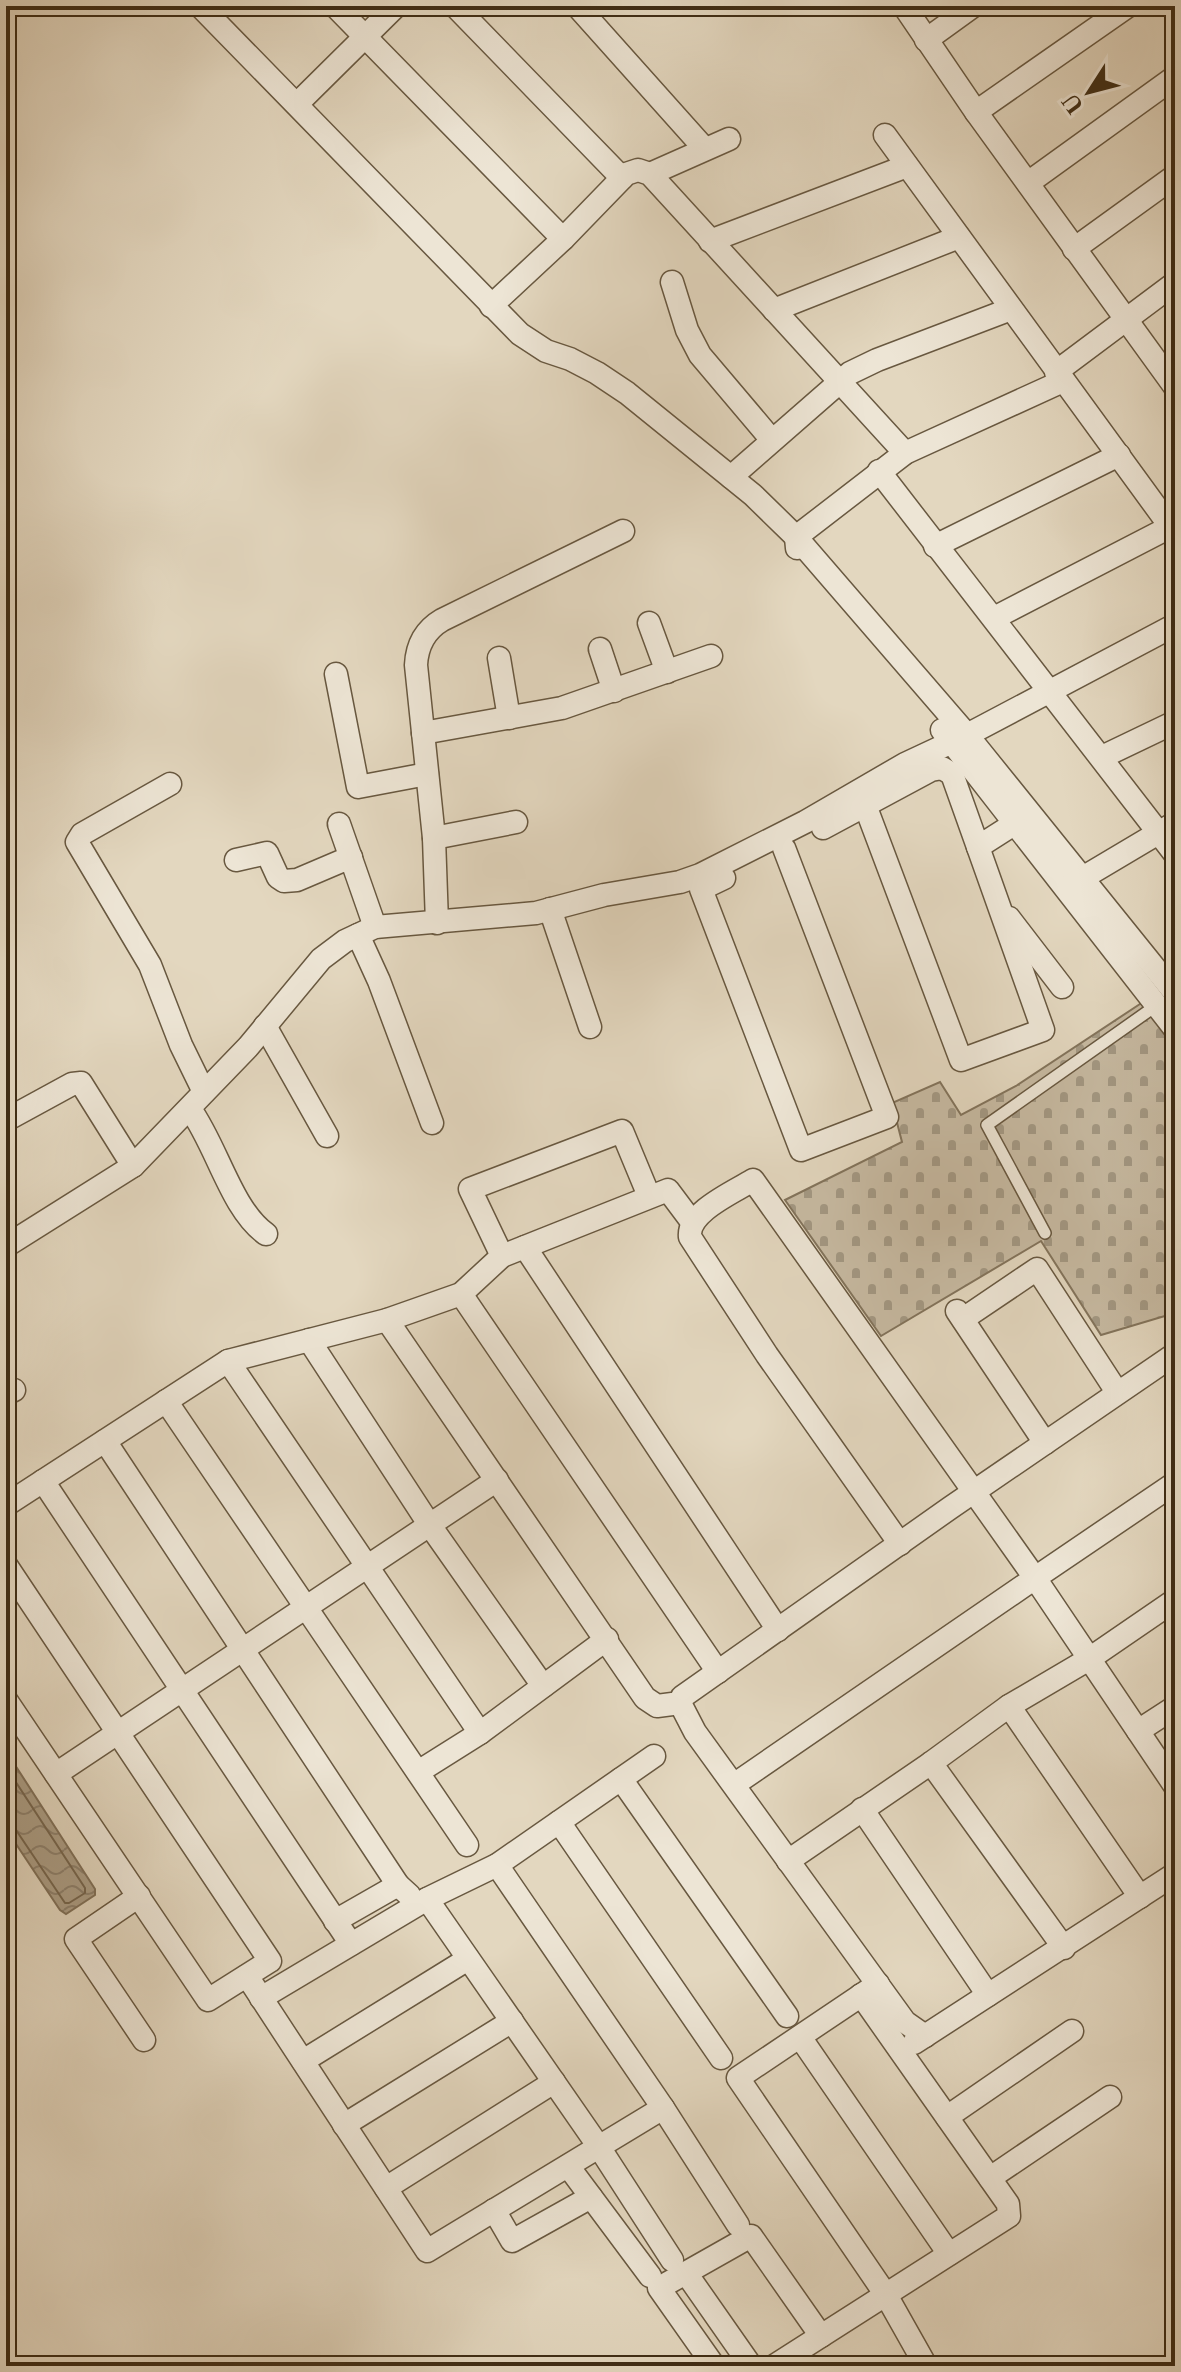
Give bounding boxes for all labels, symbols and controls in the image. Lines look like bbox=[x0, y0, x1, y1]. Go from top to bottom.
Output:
north arrow bbox=[1049, 52, 1129, 132]
text: U bbox=[1057, 88, 1089, 119]

